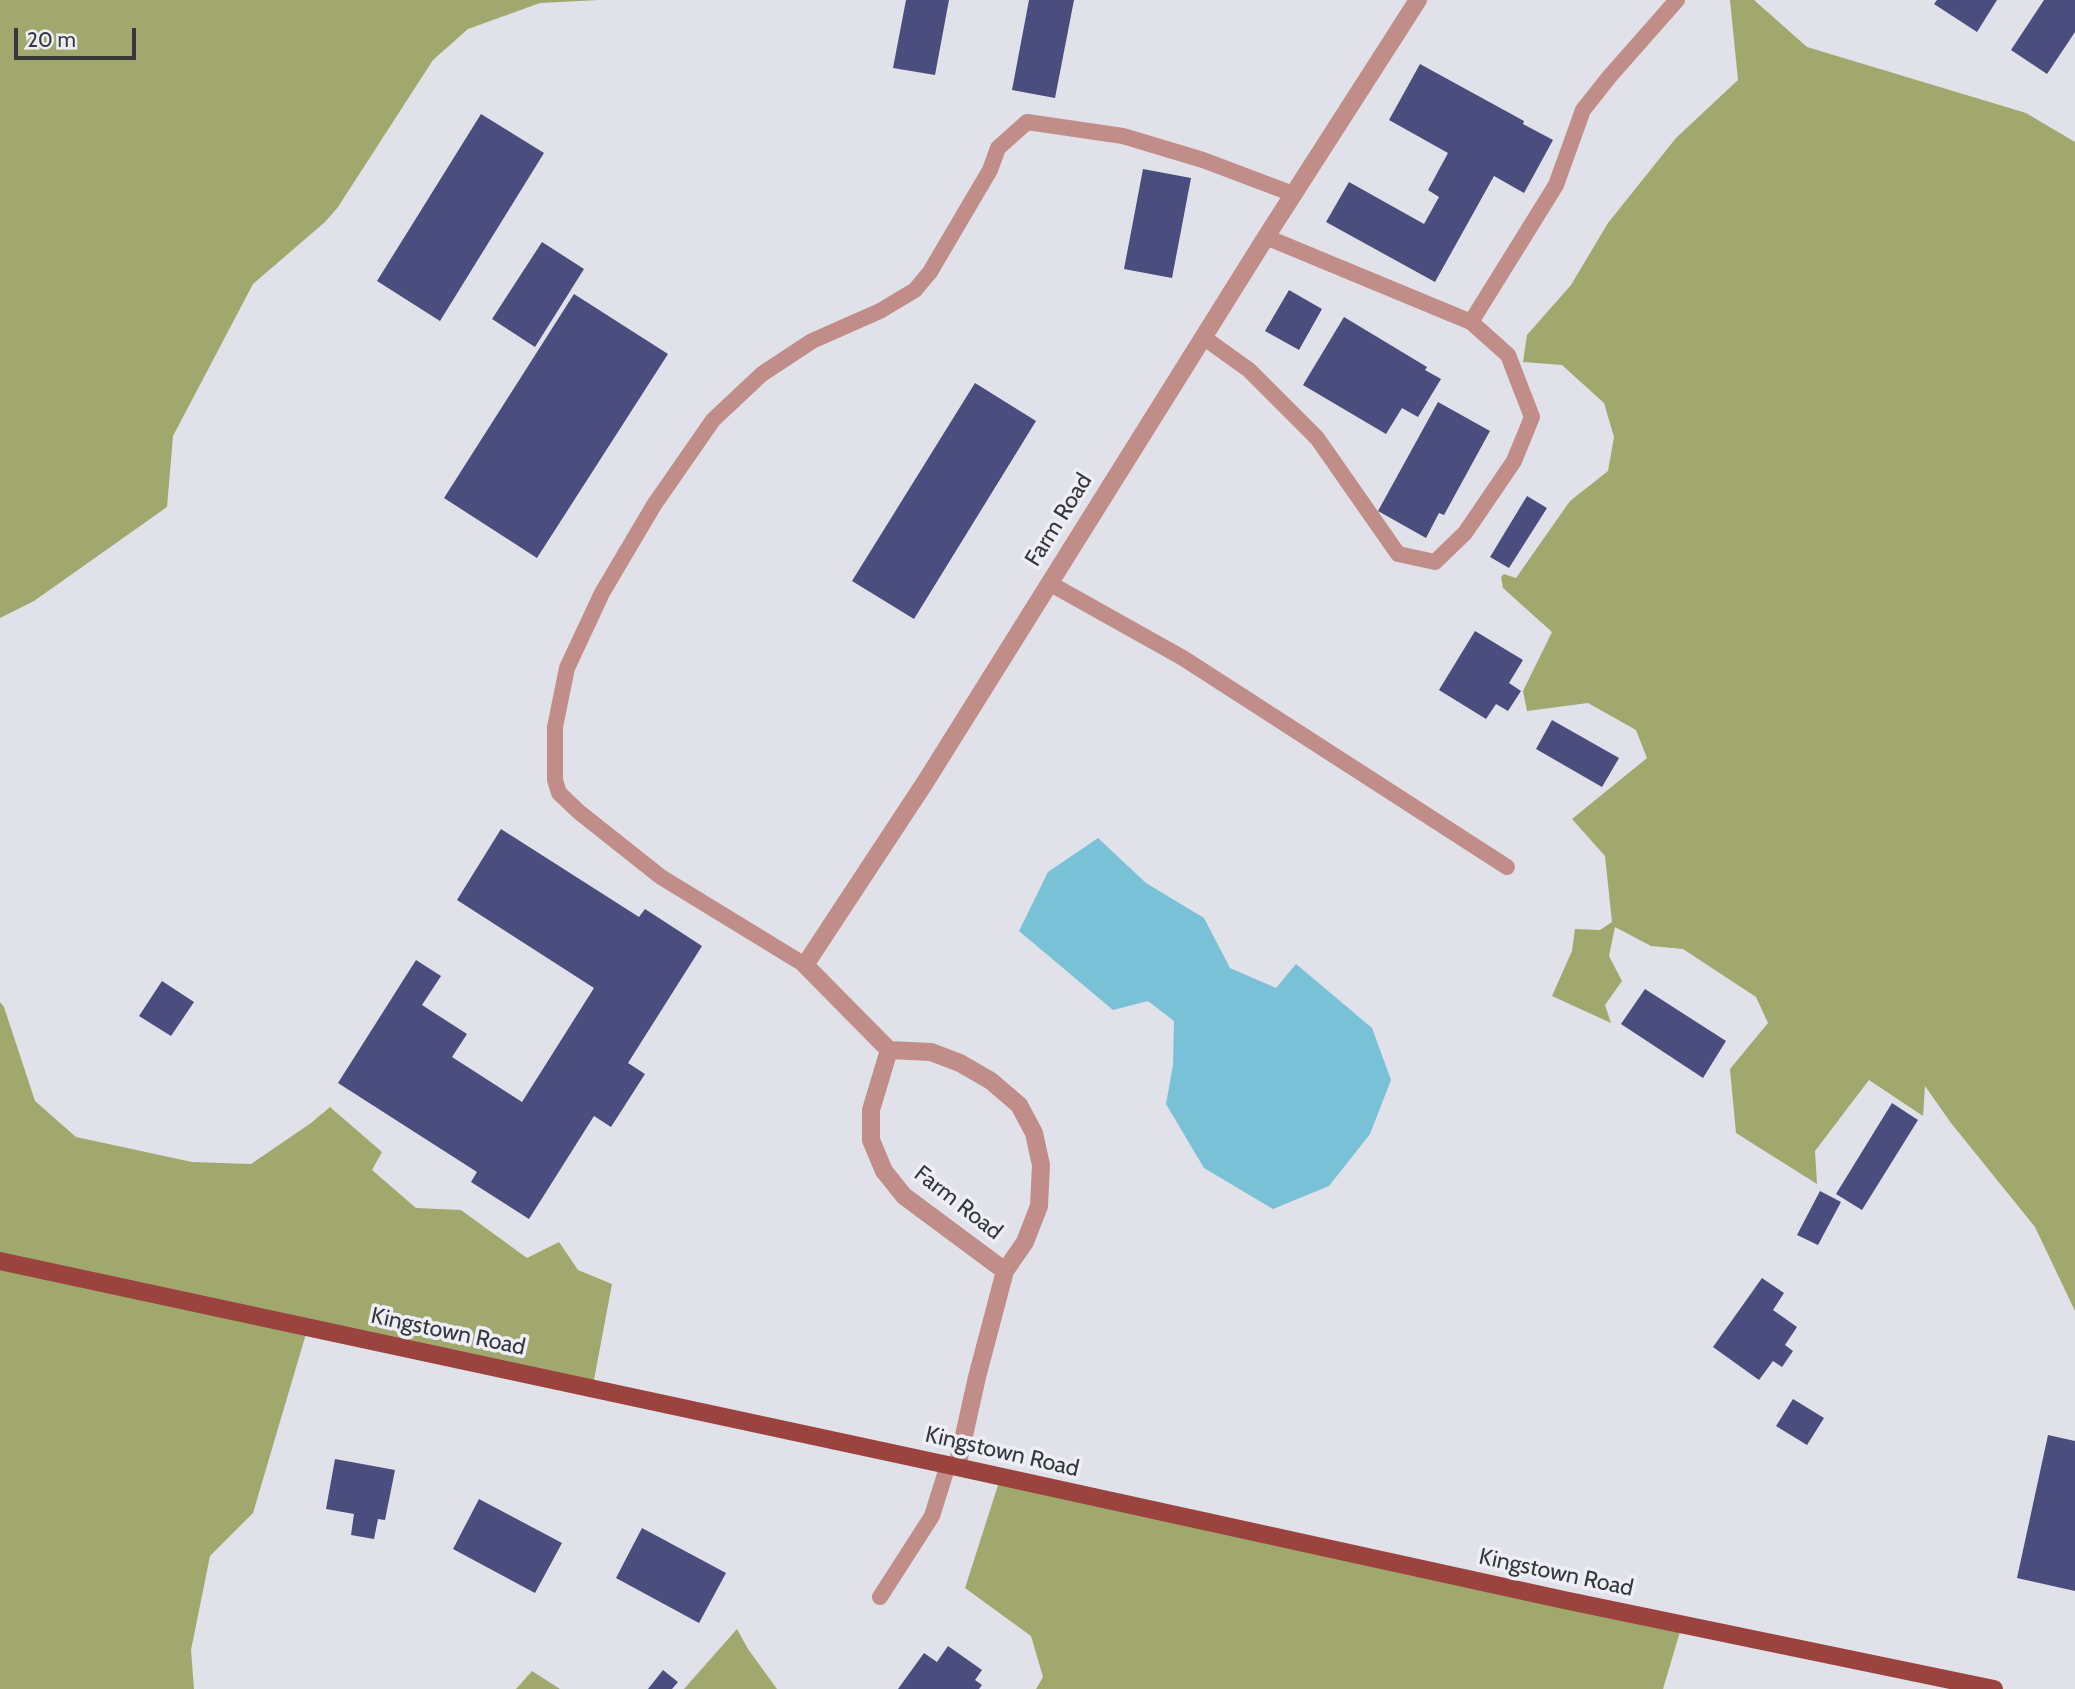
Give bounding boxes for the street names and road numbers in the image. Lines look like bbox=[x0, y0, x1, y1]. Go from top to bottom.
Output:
street label: Farm Road bbox=[1020, 468, 1098, 572]
street label: Farm Road bbox=[908, 1160, 1008, 1246]
street label: Kingstown Road bbox=[368, 1302, 528, 1362]
street label: Kingstown Road bbox=[922, 1421, 1082, 1483]
street label: Kingstown Road bbox=[1476, 1543, 1636, 1603]

